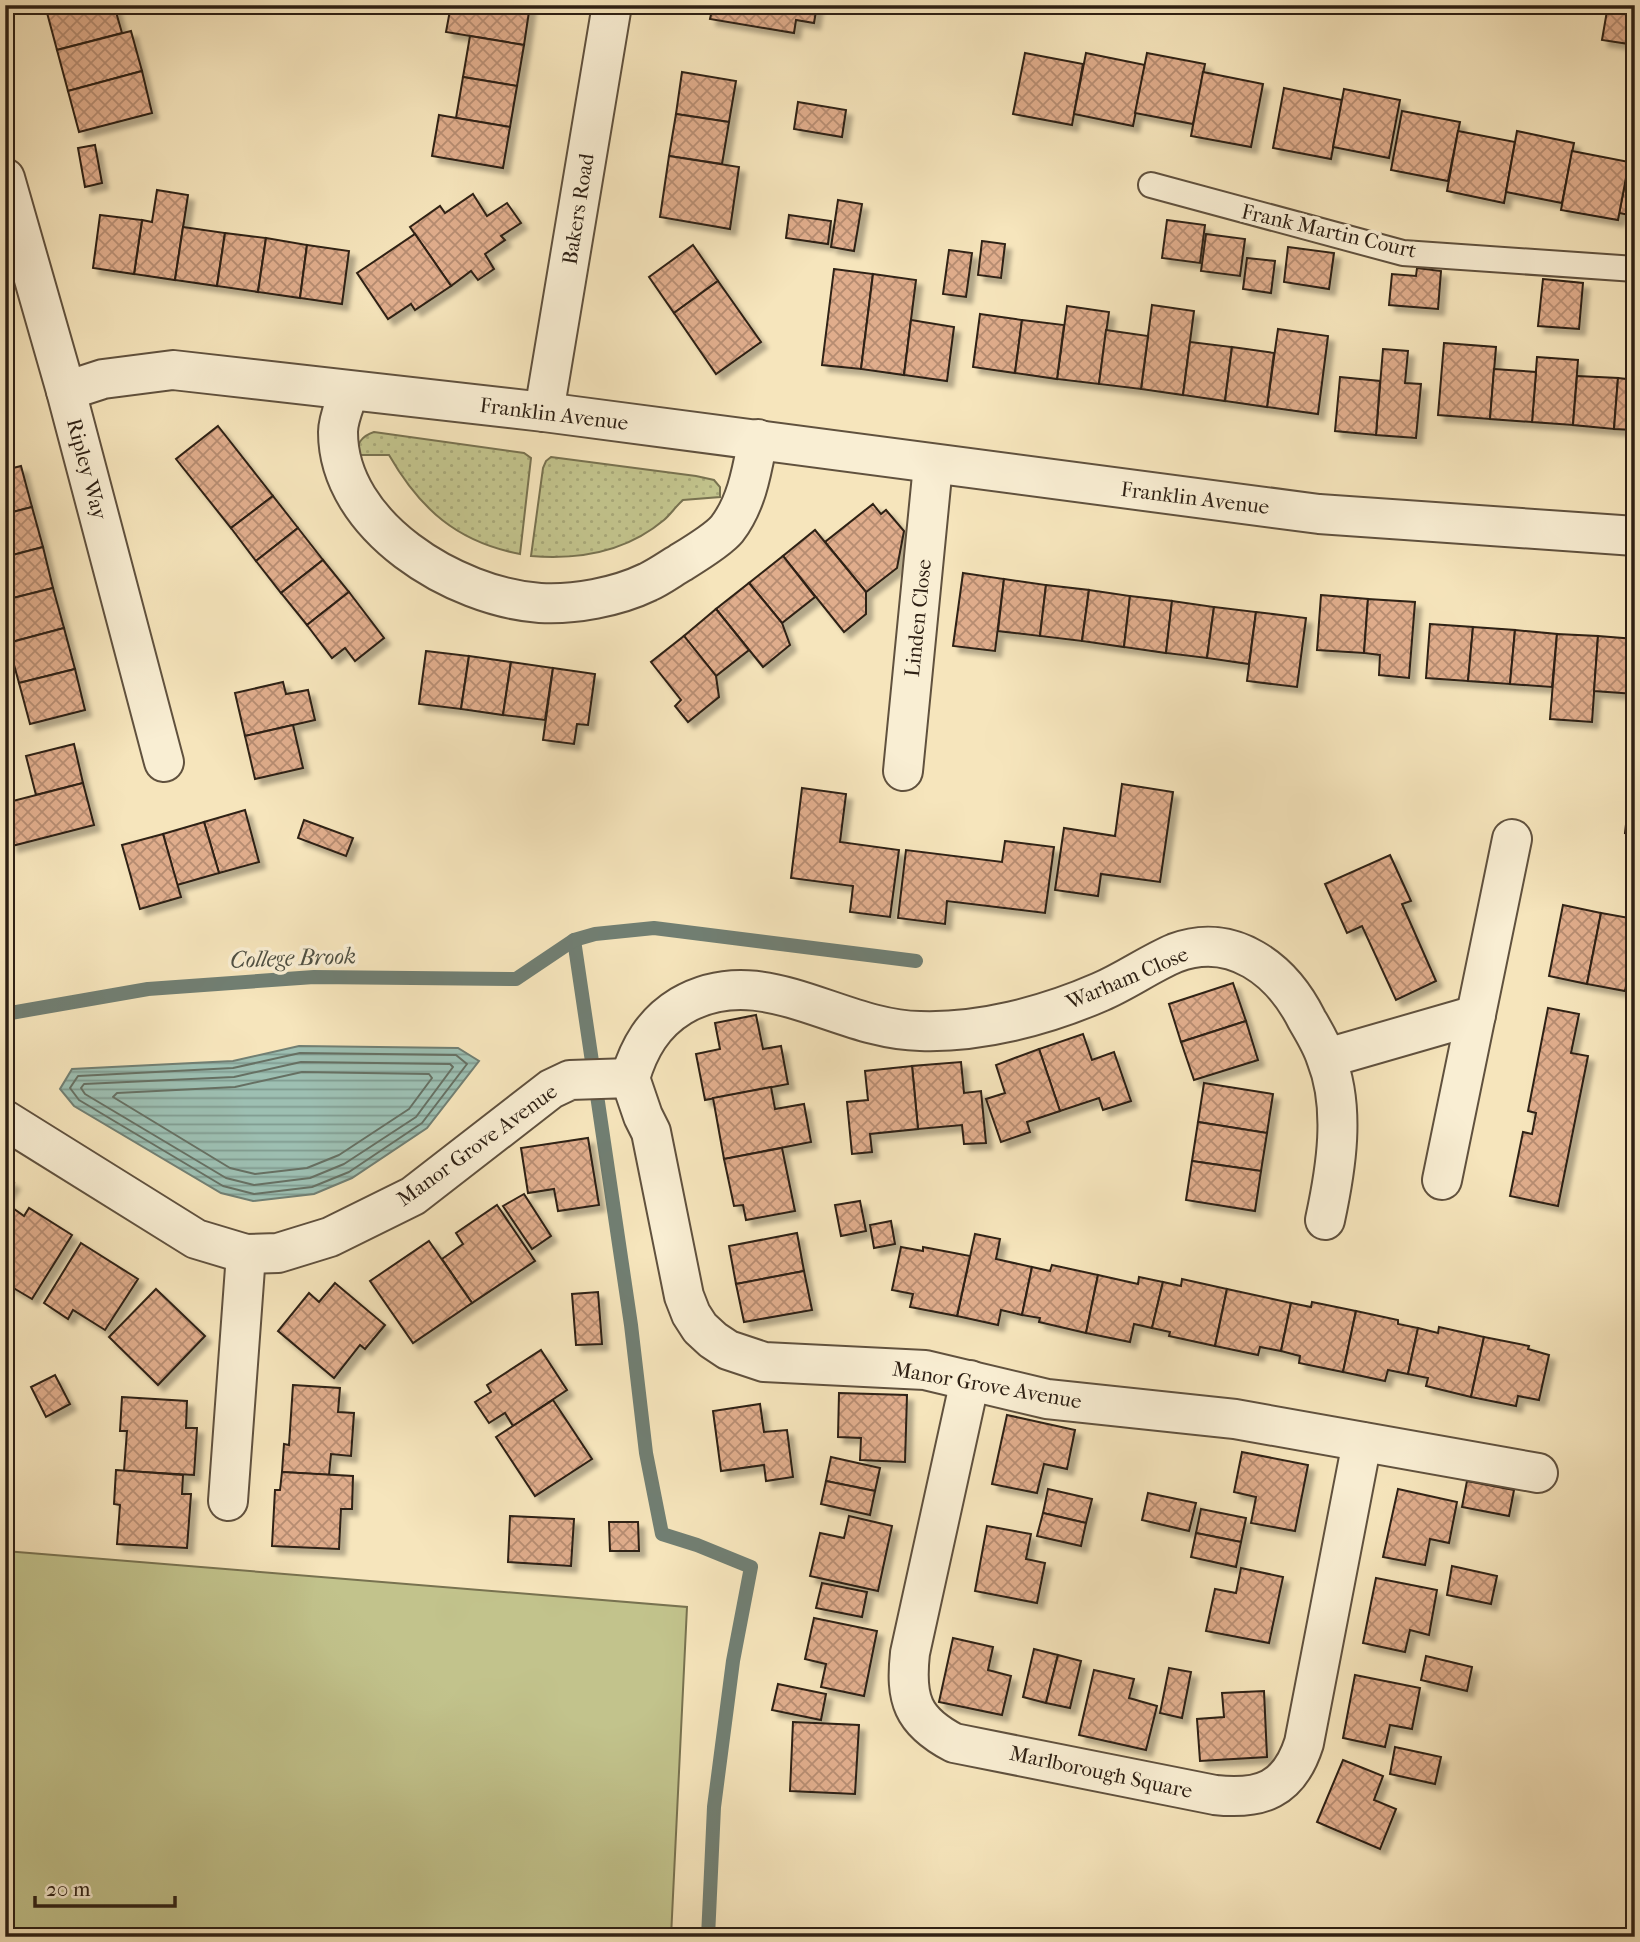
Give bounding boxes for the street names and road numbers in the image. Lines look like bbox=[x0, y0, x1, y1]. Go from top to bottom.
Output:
street label: Bakers Road bbox=[557, 151, 599, 266]
street label: Frank Martin Court bbox=[1239, 199, 1419, 263]
street label: Franklin Avenue bbox=[478, 393, 630, 435]
street label: Ripley Way bbox=[62, 416, 112, 523]
street label: Franklin Avenue bbox=[1119, 477, 1271, 519]
street label: Linden Close bbox=[900, 558, 936, 678]
street label: Warham Close bbox=[1062, 942, 1191, 1015]
street label: Manor Grove Avenue bbox=[392, 1079, 562, 1211]
street label: Manor Grove Avenue bbox=[891, 1357, 1083, 1413]
street label: Marlborough Square bbox=[1007, 1741, 1195, 1803]

